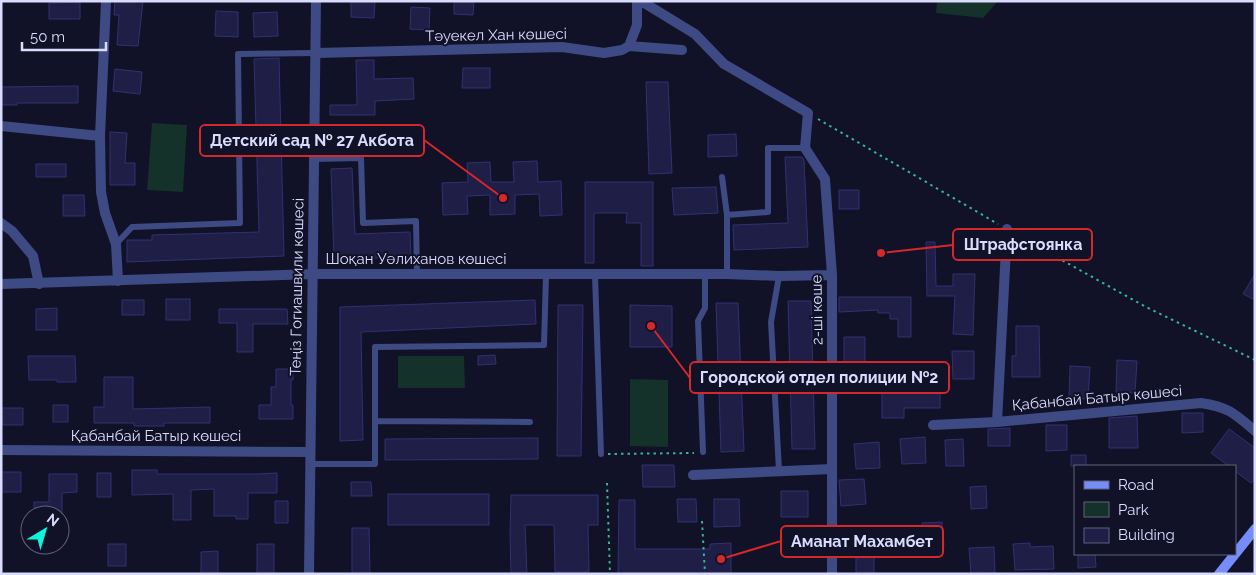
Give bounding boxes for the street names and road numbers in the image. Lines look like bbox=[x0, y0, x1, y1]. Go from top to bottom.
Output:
street label: Тәуекел Хан көшесі bbox=[425, 25, 567, 45]
street label: Теңіз Гогиашвили көшесі bbox=[286, 198, 308, 376]
street label: Шоқан Уәлиханов көшесі bbox=[325, 250, 507, 268]
street label: 2-ші көше bbox=[807, 275, 827, 345]
street label: Қабанбай Батыр көшесі bbox=[1011, 382, 1183, 414]
street label: Қабанбай Батыр көшесі bbox=[71, 427, 241, 445]

